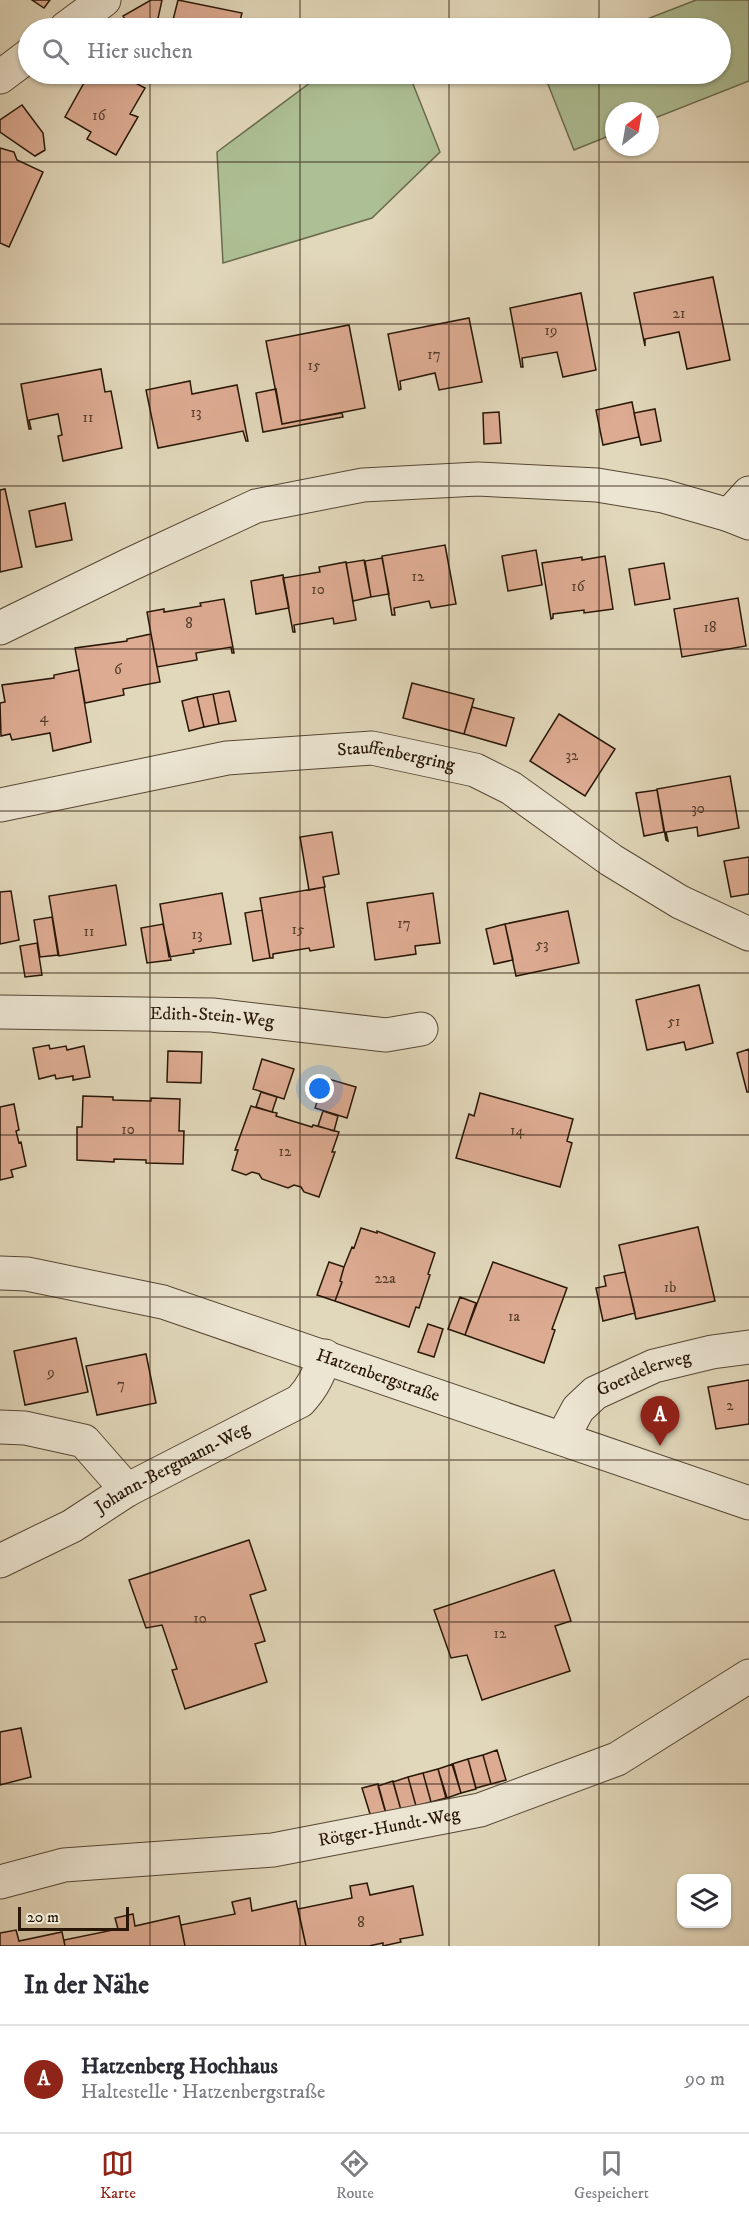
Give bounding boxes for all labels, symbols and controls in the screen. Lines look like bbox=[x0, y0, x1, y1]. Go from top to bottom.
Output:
search box bbox=[18, 18, 731, 84]
icon: search bbox=[39, 35, 72, 68]
text: Hier suchen bbox=[87, 38, 193, 65]
north arrow bbox=[605, 102, 659, 156]
house number: 16 bbox=[92, 106, 107, 125]
house number: 21 bbox=[673, 304, 685, 323]
house number: 19 bbox=[545, 321, 557, 340]
house number: 17 bbox=[427, 345, 441, 364]
house number: 15 bbox=[308, 356, 321, 375]
house number: 13 bbox=[190, 403, 202, 422]
house number: 11 bbox=[82, 408, 94, 427]
house number: 12 bbox=[412, 567, 425, 586]
house number: 16 bbox=[571, 577, 586, 596]
house number: 10 bbox=[311, 580, 325, 599]
house number: 8 bbox=[185, 614, 193, 633]
house number: 18 bbox=[703, 618, 717, 637]
house number: 6 bbox=[114, 660, 123, 679]
house number: 4 bbox=[40, 708, 49, 727]
street label: Stauffenbergring bbox=[336, 737, 457, 776]
house number: 32 bbox=[566, 746, 579, 765]
house number: 30 bbox=[691, 799, 705, 818]
house number: 17 bbox=[397, 914, 411, 933]
house number: 15 bbox=[292, 920, 305, 939]
house number: 11 bbox=[83, 922, 95, 941]
house number: 13 bbox=[191, 925, 203, 944]
house number: 53 bbox=[535, 935, 549, 954]
street label: Edith-Stein-Weg bbox=[149, 1003, 275, 1033]
house number: 51 bbox=[668, 1012, 680, 1031]
your location bbox=[305, 1074, 334, 1103]
house number: 10 bbox=[121, 1120, 135, 1139]
house number: 14 bbox=[510, 1121, 524, 1140]
house number: 12 bbox=[279, 1142, 292, 1161]
house number: 22a bbox=[374, 1269, 396, 1288]
house number: 1b bbox=[664, 1278, 676, 1297]
house number: 1a bbox=[508, 1307, 521, 1326]
street label: Hatzenbergstraße bbox=[313, 1344, 442, 1407]
street label: Goerdelerweg bbox=[593, 1346, 693, 1402]
house number: 9 bbox=[46, 1363, 55, 1382]
house number: 7 bbox=[117, 1375, 125, 1394]
pin: A bbox=[640, 1396, 680, 1446]
house number: 2 bbox=[726, 1396, 734, 1415]
street label: Johann-Bergmann-Weg bbox=[89, 1418, 253, 1520]
house number: 10 bbox=[193, 1609, 207, 1628]
house number: 12 bbox=[494, 1624, 507, 1643]
street label: Rötger-Hundt-Weg bbox=[317, 1803, 462, 1852]
map controls bbox=[677, 1874, 731, 1928]
button: layers bbox=[677, 1874, 731, 1928]
scale bar bbox=[18, 1904, 129, 1932]
text: 20 m bbox=[27, 1907, 59, 1927]
house number: 8 bbox=[357, 1913, 365, 1932]
text: In der Nähe bbox=[24, 1969, 149, 2002]
text: Hatzenberg Hochhaus bbox=[81, 2053, 278, 2080]
text: A bbox=[37, 2067, 50, 2092]
text: 90 m bbox=[685, 2067, 725, 2092]
text: Haltestelle · Hatzenbergstraße bbox=[81, 2080, 325, 2105]
tab: Karte bbox=[100, 2147, 136, 2203]
tab: Route bbox=[336, 2147, 374, 2203]
tab: Gespeichert bbox=[574, 2147, 649, 2203]

